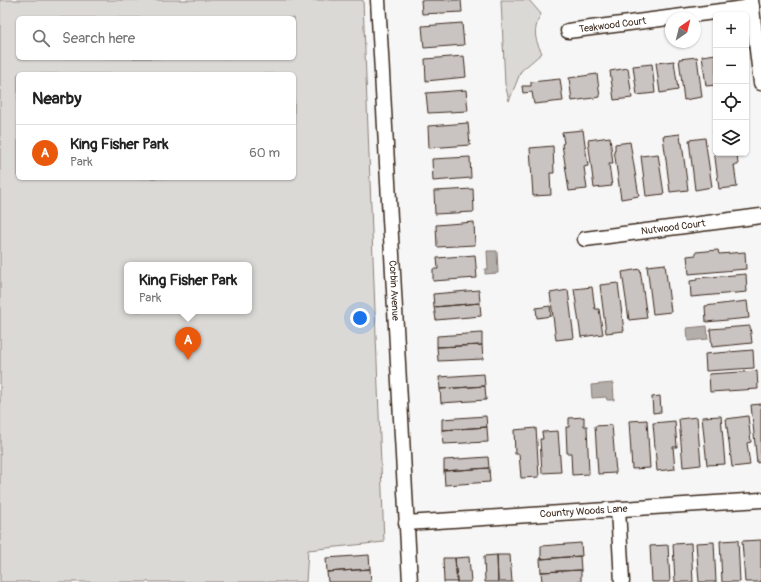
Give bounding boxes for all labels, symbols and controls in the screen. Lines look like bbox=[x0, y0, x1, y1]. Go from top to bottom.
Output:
north arrow bbox=[665, 12, 701, 48]
map controls bbox=[713, 12, 749, 156]
button: + bbox=[713, 12, 749, 48]
street label: Teakwood Court bbox=[578, 15, 648, 35]
search box bbox=[16, 16, 296, 60]
icon: search bbox=[30, 27, 52, 49]
text: Search here bbox=[62, 29, 135, 48]
button: − bbox=[713, 48, 749, 84]
button: locate bbox=[713, 84, 749, 120]
text: Nearby bbox=[32, 88, 81, 109]
button: layers bbox=[713, 120, 749, 156]
text: King Fisher Park bbox=[70, 135, 169, 154]
text: A bbox=[41, 145, 49, 161]
text: 60 m bbox=[249, 145, 280, 161]
text: Park bbox=[70, 154, 93, 170]
street label: Nutwood Court bbox=[640, 217, 707, 238]
street label: Corbin Avenue bbox=[386, 260, 402, 321]
popup bbox=[124, 262, 252, 314]
text: King Fisher Park bbox=[139, 271, 237, 290]
text: Park bbox=[139, 290, 161, 306]
your location bbox=[350, 308, 370, 328]
pin: A bbox=[175, 327, 201, 360]
street label: Country Woods Lane bbox=[539, 503, 628, 520]

